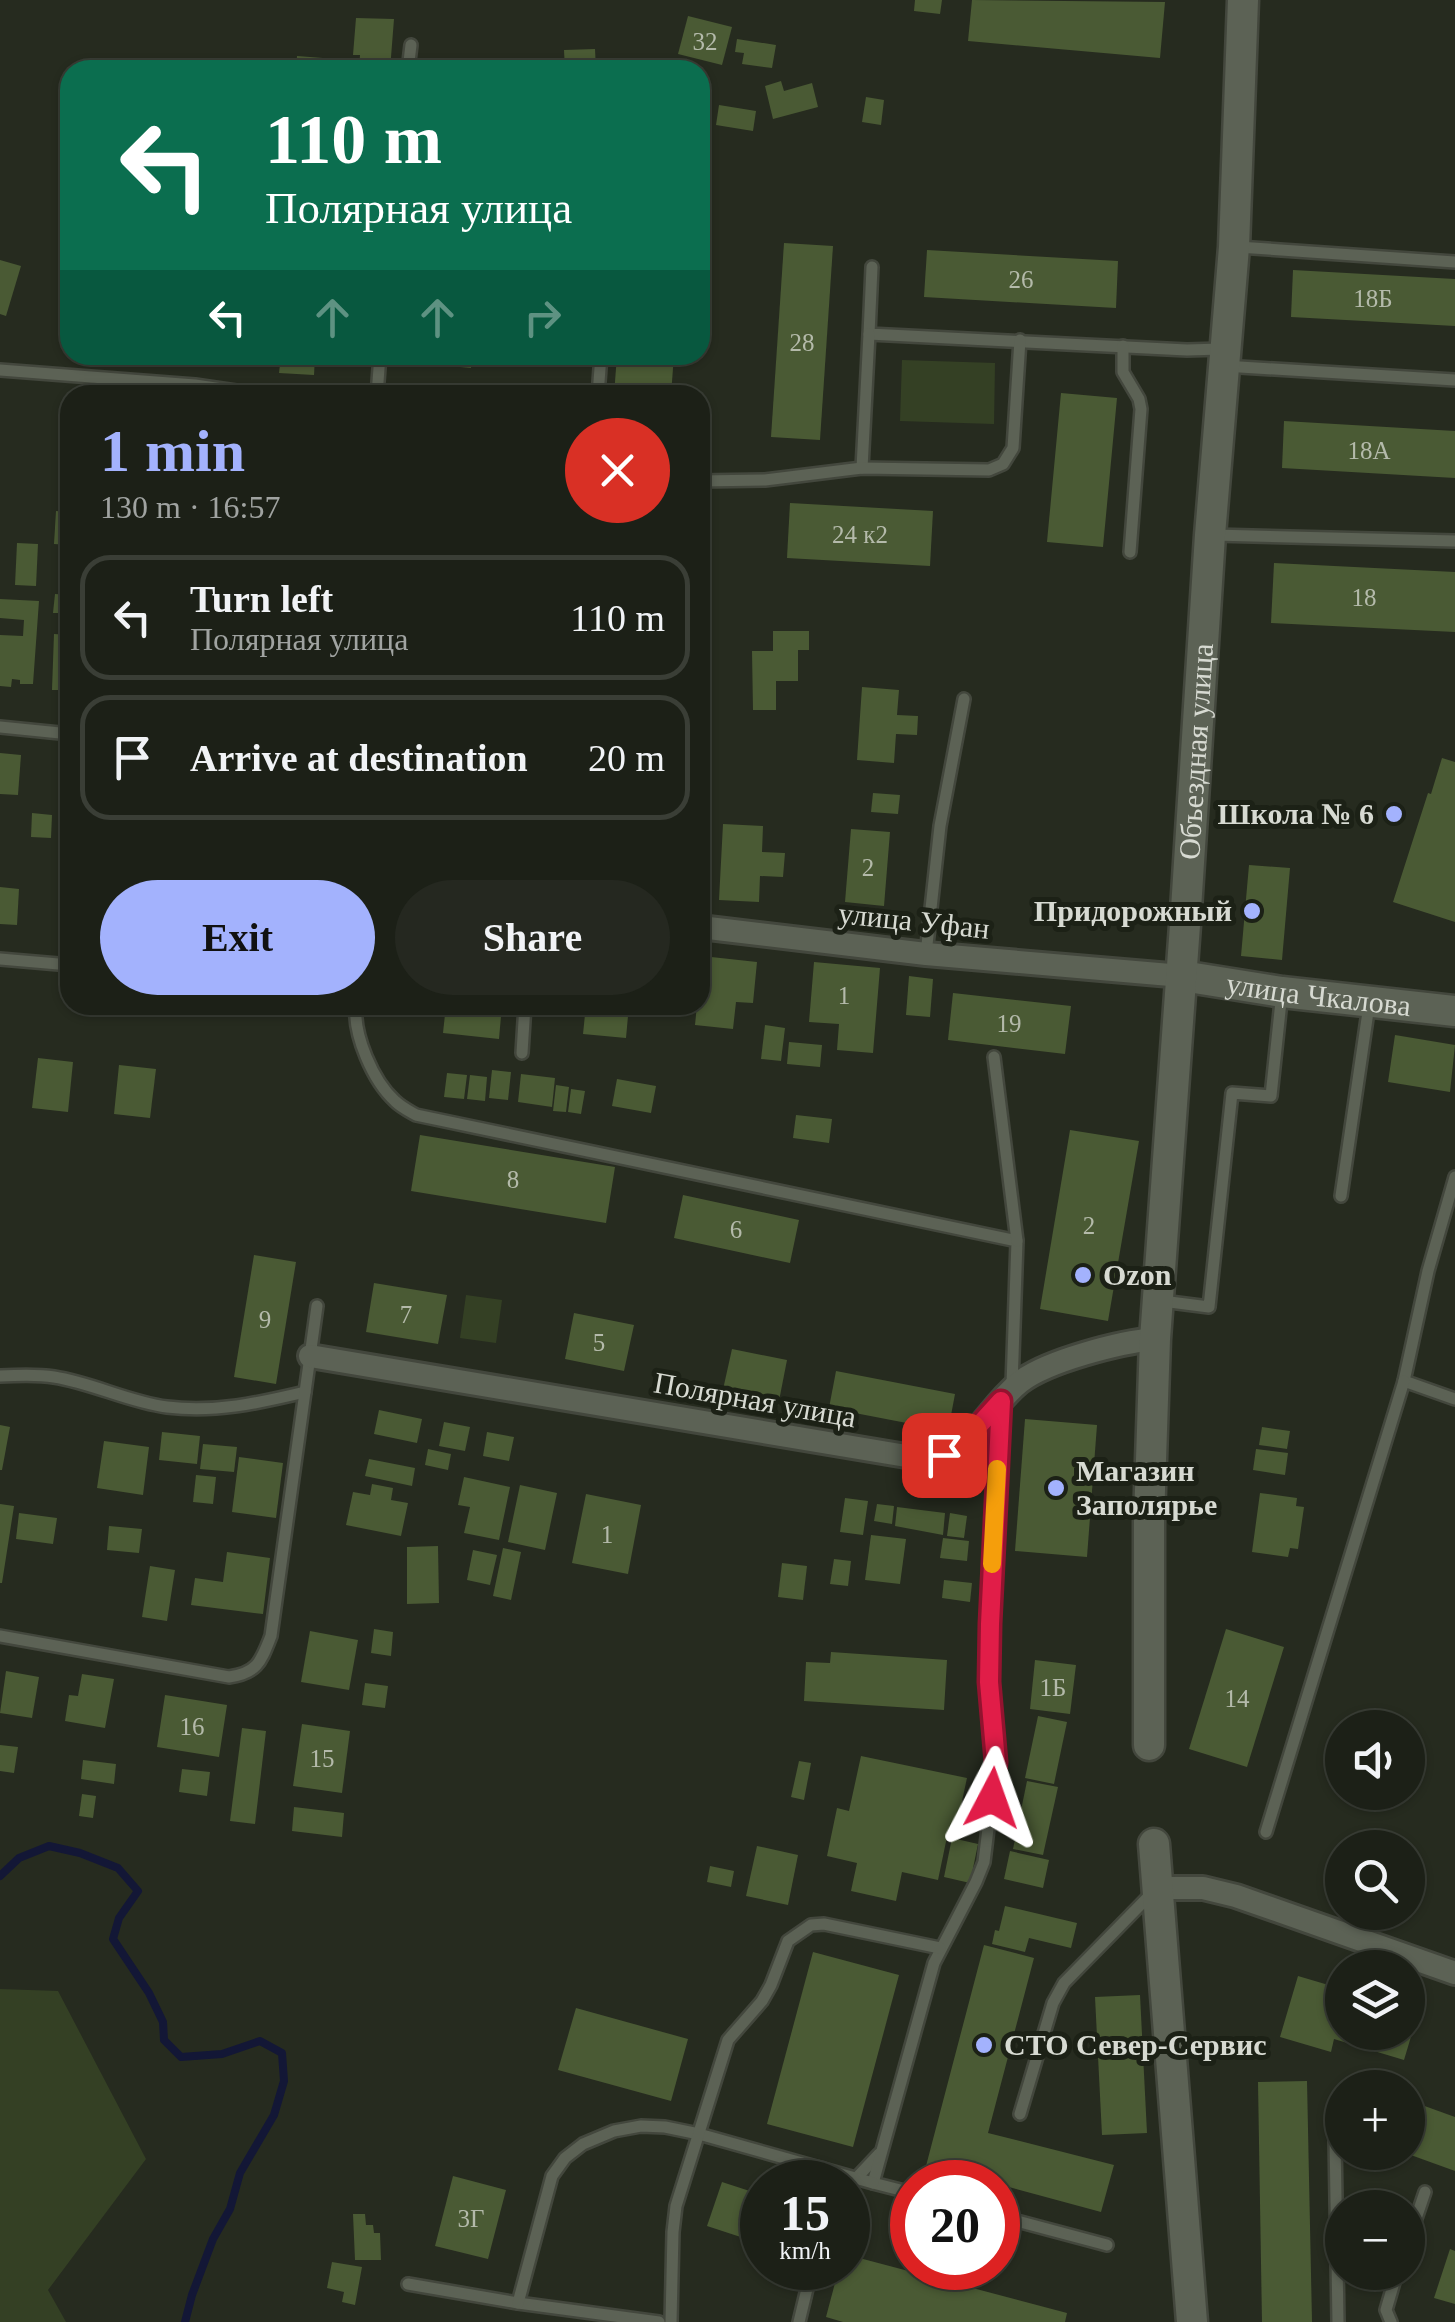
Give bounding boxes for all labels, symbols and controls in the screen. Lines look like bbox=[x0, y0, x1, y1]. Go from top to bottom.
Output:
house number: 32 bbox=[693, 28, 718, 55]
icon: left bbox=[100, 100, 230, 230]
text: 110 m bbox=[265, 101, 442, 178]
text: Полярная улица bbox=[265, 183, 572, 233]
house number: 26 bbox=[1009, 266, 1034, 293]
house number: 18Б bbox=[1353, 285, 1393, 312]
icon: left bbox=[200, 290, 255, 345]
icon: ahead bbox=[305, 290, 360, 345]
icon: ahead bbox=[410, 290, 465, 345]
icon: right bbox=[515, 290, 570, 345]
house number: 28 bbox=[790, 329, 815, 356]
text: 1 min bbox=[100, 418, 245, 484]
button: close bbox=[565, 418, 670, 523]
house number: 18А bbox=[1347, 437, 1391, 464]
text: 130 m · 16:57 bbox=[100, 489, 280, 525]
house number: 24 к2 bbox=[832, 521, 888, 548]
text: Turn left bbox=[190, 578, 333, 620]
house number: 18 bbox=[1352, 584, 1377, 611]
icon: left bbox=[105, 590, 160, 645]
text: 110 m bbox=[570, 597, 665, 639]
text: Полярная улица bbox=[190, 621, 408, 657]
street label: Объездная улица bbox=[1172, 642, 1219, 861]
icon: arrive bbox=[105, 730, 160, 785]
text: Arrive at destination bbox=[190, 737, 528, 779]
text: 20 m bbox=[588, 737, 665, 779]
place label: Школа № 6 bbox=[1218, 797, 1374, 830]
marker: Школа № 6 bbox=[1383, 803, 1405, 825]
house number: 2 bbox=[862, 854, 874, 881]
button: Exit bbox=[100, 880, 375, 995]
button: Share bbox=[395, 880, 670, 995]
place label: Придорожный bbox=[1034, 894, 1232, 927]
street label: улица Уфан bbox=[837, 896, 991, 945]
marker: Придорожный bbox=[1241, 900, 1263, 922]
street label: улица Чкалова bbox=[1224, 966, 1413, 1022]
house number: 1 bbox=[838, 982, 850, 1009]
house number: 19 bbox=[997, 1010, 1022, 1037]
house number: 8 bbox=[507, 1166, 519, 1193]
house number: 2 bbox=[1083, 1212, 1095, 1239]
house number: 6 bbox=[730, 1216, 742, 1243]
place label: Ozon bbox=[1103, 1258, 1172, 1291]
marker: Ozon bbox=[1072, 1264, 1094, 1286]
house number: 7 bbox=[400, 1301, 412, 1328]
house number: 9 bbox=[259, 1306, 271, 1333]
house number: 5 bbox=[593, 1329, 605, 1356]
street label: Полярная улица bbox=[651, 1365, 859, 1434]
pin bbox=[902, 1413, 987, 1498]
icon: arrive bbox=[917, 1428, 972, 1483]
place label: Магазин Заполярье bbox=[1076, 1454, 1217, 1521]
marker: Магазин Заполярье bbox=[1045, 1477, 1067, 1499]
house number: 1 bbox=[601, 1521, 613, 1548]
house number: 1Б bbox=[1040, 1674, 1066, 1701]
house number: 14 bbox=[1225, 1685, 1250, 1712]
map controls bbox=[1325, 1710, 1425, 2290]
button: sound bbox=[1325, 1710, 1425, 1810]
house number: 16 bbox=[180, 1713, 205, 1740]
house number: 15 bbox=[310, 1745, 335, 1772]
position arrow bbox=[940, 1746, 1044, 1850]
button: search bbox=[1325, 1830, 1425, 1930]
button: layers bbox=[1325, 1950, 1425, 2050]
place label: СТО Север-Сервис bbox=[1004, 2028, 1267, 2061]
marker: СТО Север-Сервис bbox=[973, 2034, 995, 2056]
button: + bbox=[1325, 2070, 1425, 2170]
speed limit sign: 20 bbox=[890, 2160, 1020, 2290]
text: 15 bbox=[780, 2185, 830, 2241]
button: − bbox=[1325, 2190, 1425, 2290]
house number: 3Г bbox=[458, 2205, 484, 2232]
text: km/h bbox=[779, 2237, 831, 2264]

